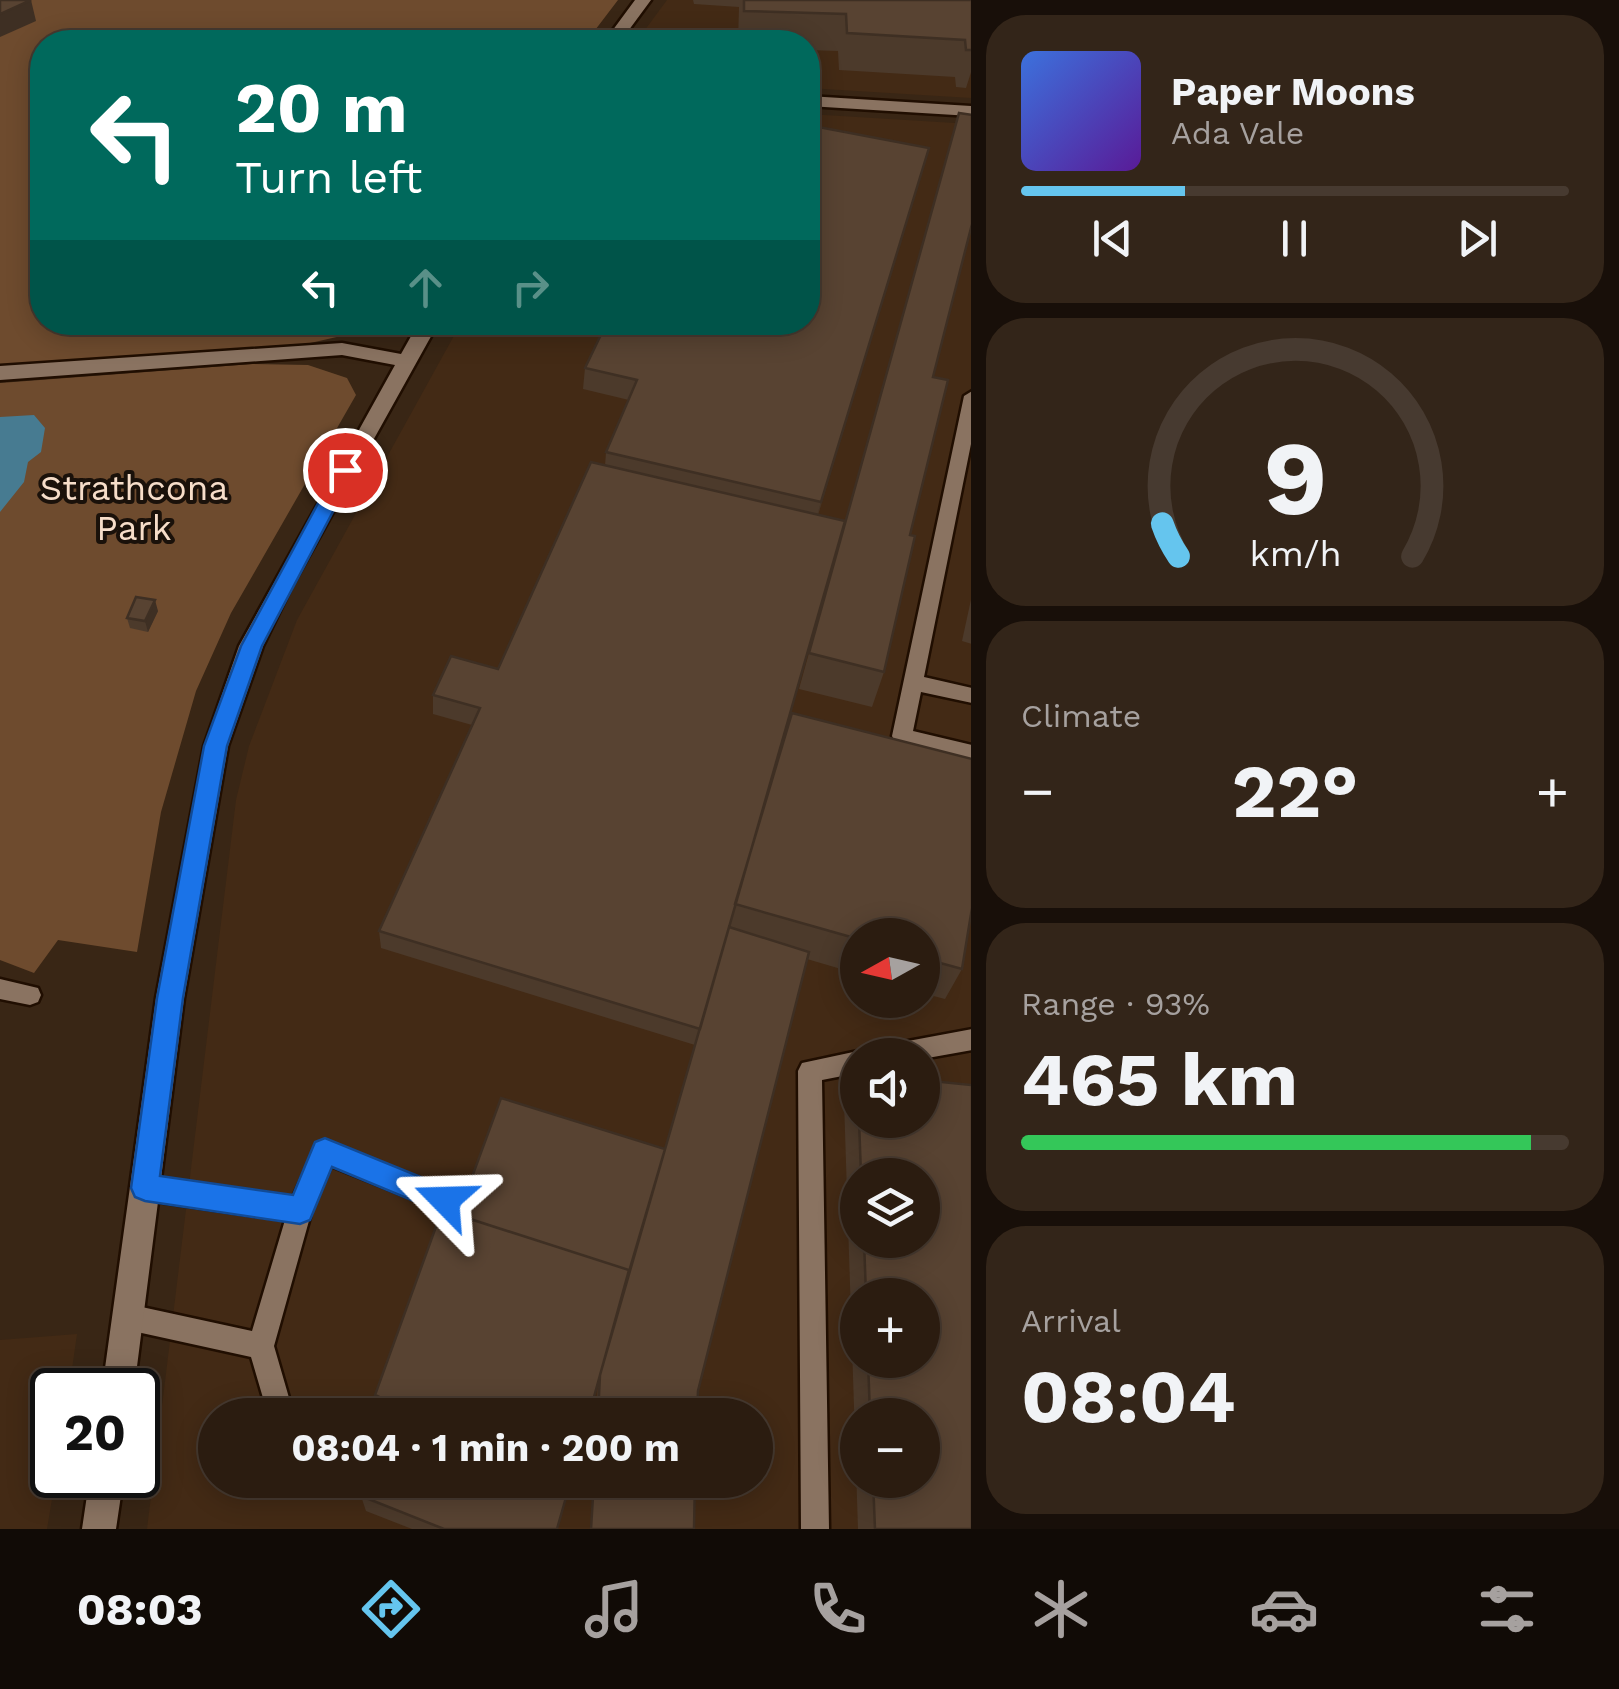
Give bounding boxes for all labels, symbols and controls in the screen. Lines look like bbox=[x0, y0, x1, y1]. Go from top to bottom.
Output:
text: 20 m bbox=[235, 67, 408, 149]
icon: left bbox=[70, 70, 200, 200]
text: Paper Moons bbox=[1171, 70, 1415, 114]
text: Ada Vale bbox=[1171, 114, 1304, 152]
text: Turn left bbox=[235, 151, 422, 204]
icon: previous bbox=[1085, 211, 1140, 266]
icon: pause bbox=[1267, 211, 1322, 266]
icon: next bbox=[1450, 211, 1505, 266]
icon: left bbox=[293, 260, 348, 315]
icon: ahead bbox=[398, 260, 453, 315]
icon: right bbox=[503, 260, 558, 315]
text: 9 bbox=[1263, 417, 1327, 539]
pin bbox=[303, 428, 388, 513]
icon: arrive bbox=[318, 443, 373, 498]
park label: Strathcona Park bbox=[40, 467, 228, 549]
text: km/h bbox=[1249, 533, 1341, 575]
text: Climate bbox=[1021, 697, 1141, 735]
text: 22° bbox=[1232, 747, 1358, 835]
text: − bbox=[1021, 759, 1054, 823]
text: + bbox=[1536, 759, 1569, 823]
north arrow bbox=[840, 918, 940, 1018]
map controls bbox=[840, 918, 940, 1498]
text: Range · 93% bbox=[1021, 985, 1210, 1023]
text: 465 km bbox=[1021, 1035, 1298, 1123]
button: sound bbox=[840, 1038, 940, 1138]
position arrow bbox=[393, 1148, 497, 1252]
button: layers bbox=[840, 1158, 940, 1258]
button: + bbox=[840, 1278, 940, 1378]
text: Arrival bbox=[1021, 1302, 1121, 1340]
text: 08:04 bbox=[1021, 1352, 1236, 1440]
speed limit sign: 20 bbox=[30, 1368, 160, 1498]
button: − bbox=[840, 1398, 940, 1498]
text: 08:04 · 1 min · 200 m bbox=[291, 1426, 680, 1470]
icon: directions bbox=[356, 1574, 426, 1644]
icon: music bbox=[579, 1574, 649, 1644]
icon: phone bbox=[803, 1574, 873, 1644]
icon: climate bbox=[1026, 1574, 1096, 1644]
icon: car bbox=[1249, 1574, 1319, 1644]
icon: filters bbox=[1472, 1574, 1542, 1644]
text: 08:03 bbox=[77, 1583, 203, 1636]

